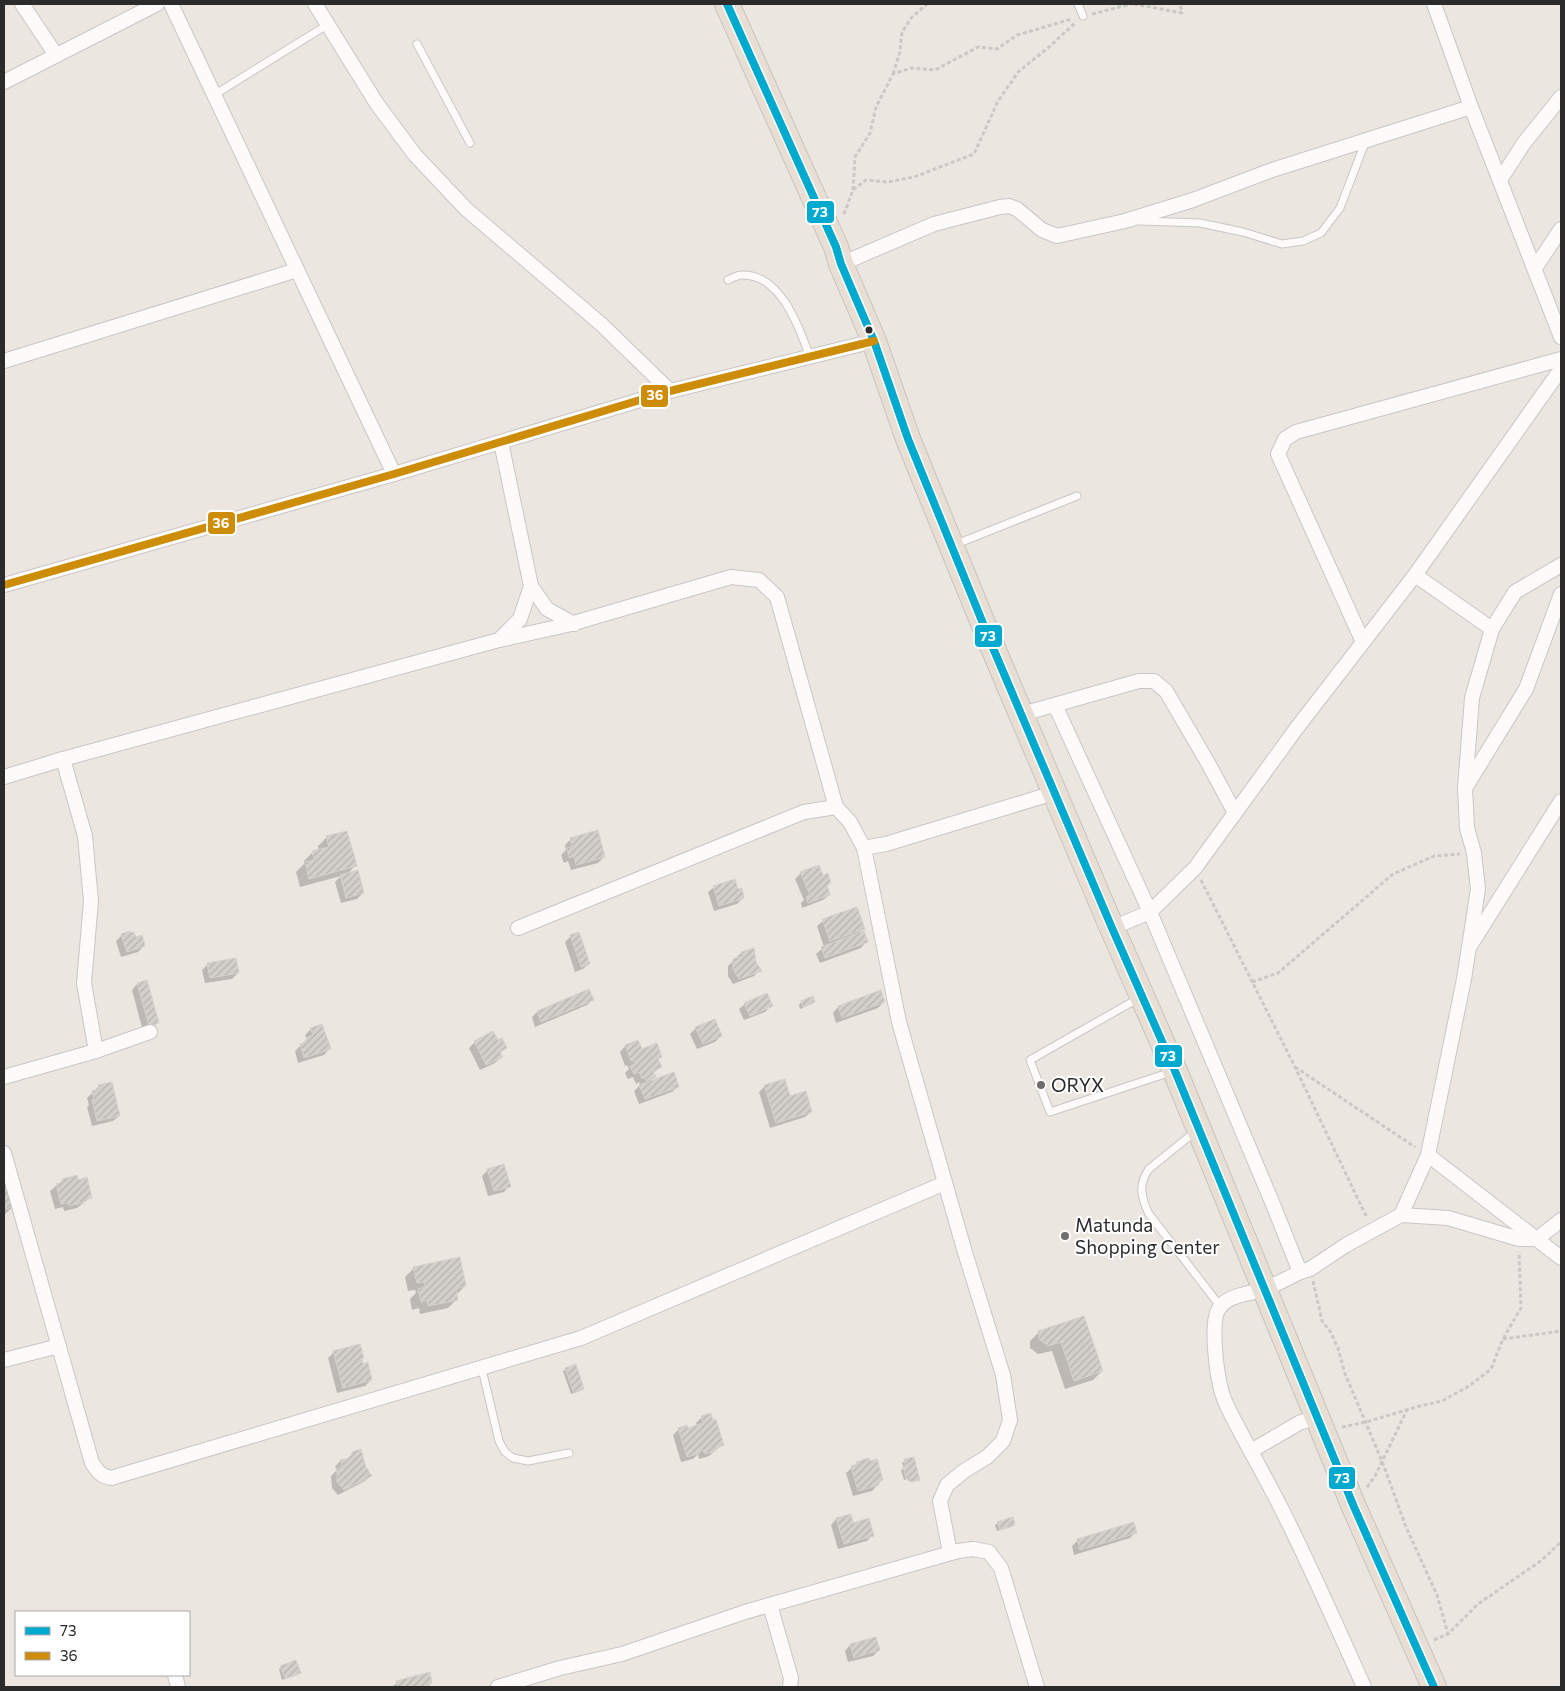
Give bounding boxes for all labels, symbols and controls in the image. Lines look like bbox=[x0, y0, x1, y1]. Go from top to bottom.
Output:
line badge: 73 bbox=[806, 200, 835, 224]
text: 73 bbox=[812, 203, 828, 220]
unlabelled marker bbox=[864, 325, 874, 335]
line badge: 36 bbox=[640, 384, 669, 408]
text: 36 bbox=[647, 386, 664, 403]
line badge: 36 bbox=[207, 511, 236, 535]
text: 36 bbox=[213, 514, 230, 531]
line badge: 73 bbox=[974, 624, 1003, 648]
text: 73 bbox=[980, 627, 996, 644]
line badge: 73 bbox=[1154, 1044, 1183, 1068]
text: 73 bbox=[1160, 1047, 1176, 1064]
place label: ORYX bbox=[1051, 1073, 1104, 1096]
marker: ORYX bbox=[1035, 1079, 1047, 1091]
place label: Matunda Shopping Center bbox=[1075, 1213, 1220, 1258]
marker: Matunda Shopping Center bbox=[1059, 1230, 1071, 1242]
line badge: 73 bbox=[1328, 1466, 1356, 1490]
text: 73 bbox=[1334, 1469, 1350, 1486]
legend bbox=[15, 1611, 190, 1676]
text: 73 bbox=[60, 1621, 76, 1639]
text: 36 bbox=[60, 1646, 78, 1664]

